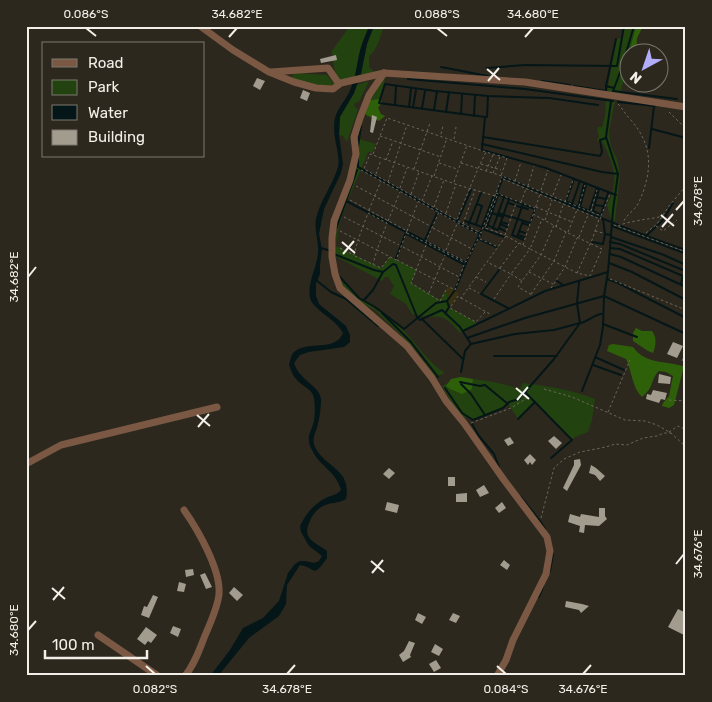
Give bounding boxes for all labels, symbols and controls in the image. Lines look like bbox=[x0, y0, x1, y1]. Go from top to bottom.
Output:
text: 0.086°S bbox=[64, 7, 108, 21]
text: 34.682°E bbox=[211, 7, 263, 21]
text: 0.088°S bbox=[414, 7, 460, 21]
text: 34.680°E bbox=[507, 7, 559, 21]
legend bbox=[42, 42, 205, 158]
north arrow bbox=[620, 42, 670, 92]
text: Road bbox=[88, 54, 124, 72]
text: N bbox=[627, 68, 645, 87]
text: Park bbox=[88, 78, 119, 96]
text: Water bbox=[88, 104, 128, 122]
text: Building bbox=[88, 128, 145, 146]
text: 34.678°E bbox=[691, 176, 705, 226]
text: 34.682°E bbox=[7, 251, 21, 303]
text: 34.676°E bbox=[691, 529, 705, 579]
text: 34.680°E bbox=[7, 604, 21, 656]
scale bar bbox=[45, 627, 148, 659]
text: 100 m bbox=[52, 636, 94, 654]
text: 0.082°S bbox=[133, 682, 177, 696]
text: 34.678°E bbox=[262, 682, 312, 696]
text: 0.084°S bbox=[483, 682, 529, 696]
text: 34.676°E bbox=[558, 682, 608, 696]

